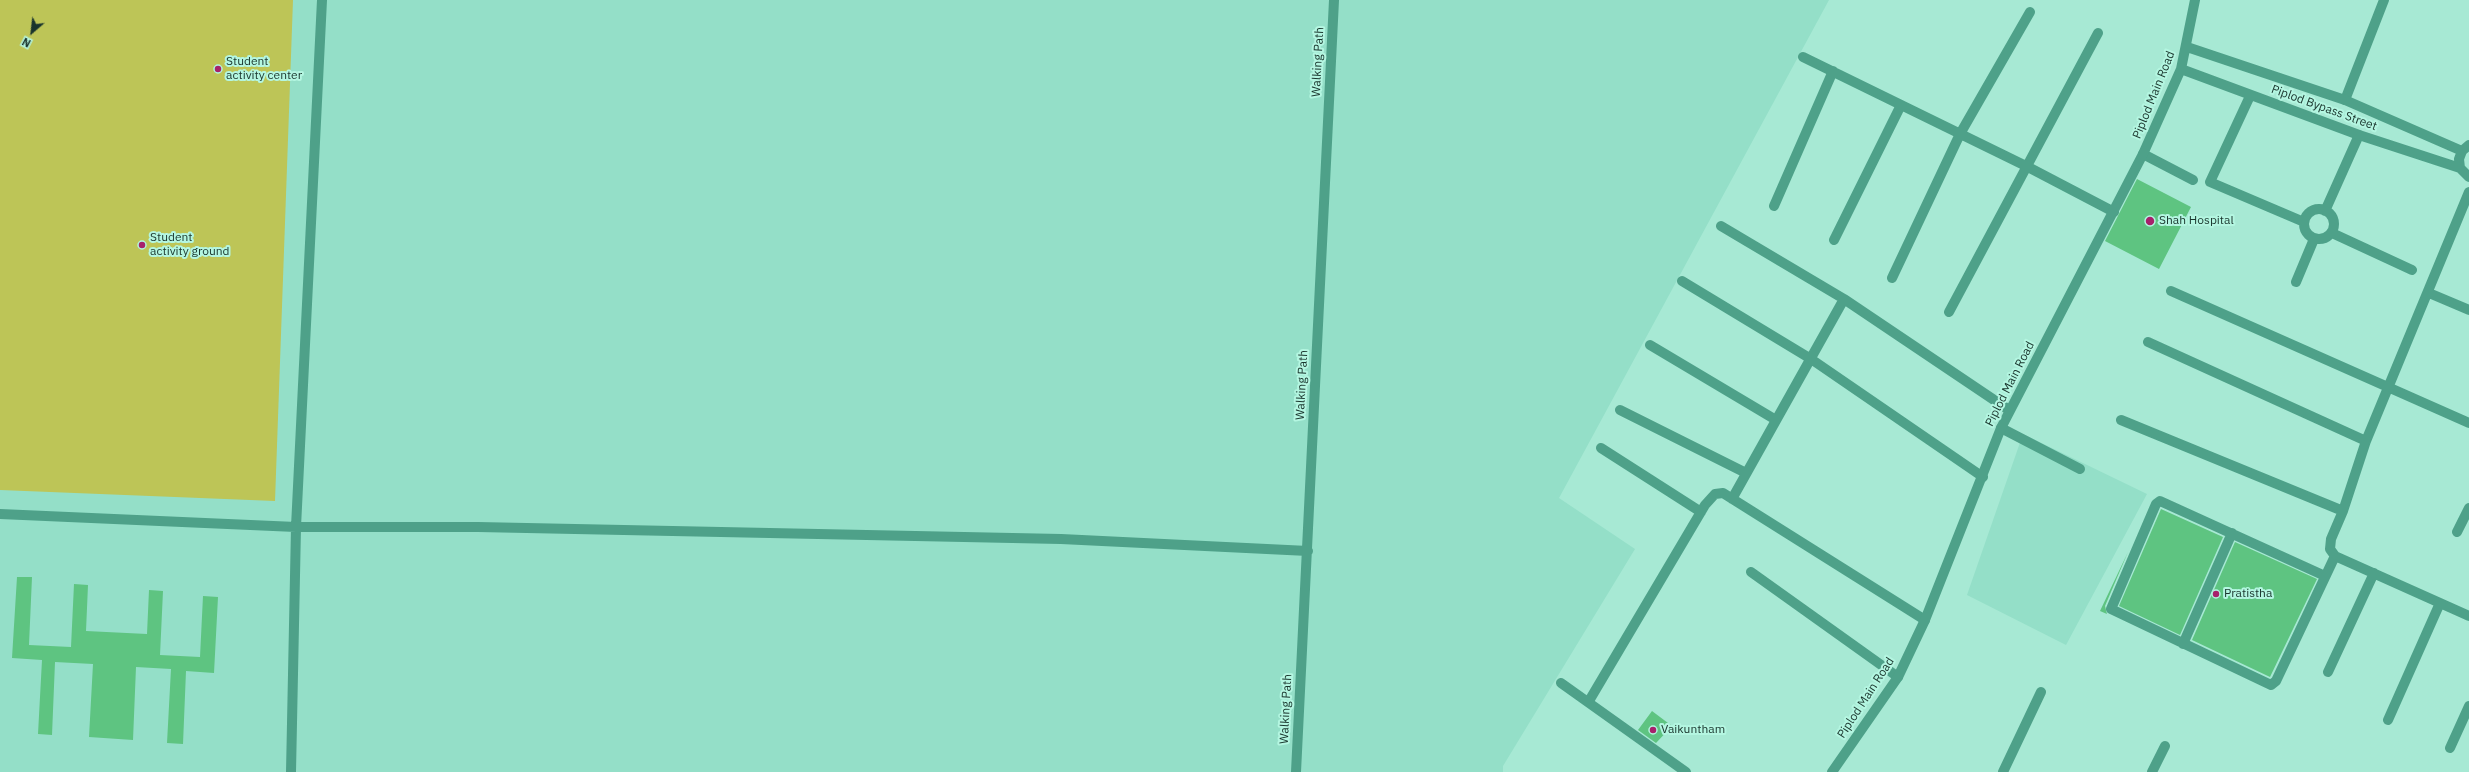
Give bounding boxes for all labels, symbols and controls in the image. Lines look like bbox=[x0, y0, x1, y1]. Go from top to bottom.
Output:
north arrow bbox=[12, 12, 52, 52]
street label: Walking Path bbox=[1309, 27, 1327, 97]
text: N bbox=[20, 35, 33, 51]
street label: Piplod Main Road bbox=[2130, 49, 2178, 141]
place label: Student activity center bbox=[226, 55, 302, 83]
marker: Student activity center bbox=[213, 64, 223, 74]
street label: Piplod Bypass Street bbox=[2269, 82, 2379, 134]
place label: Shah Hospital bbox=[2159, 214, 2234, 228]
marker: Shah Hospital bbox=[2144, 215, 2156, 227]
place label: Student activity ground bbox=[150, 231, 230, 259]
marker: Student activity ground bbox=[137, 240, 147, 250]
street label: Piplod Main Road bbox=[1982, 339, 2038, 429]
street label: Walking Path bbox=[1293, 350, 1311, 420]
place label: Pratistha bbox=[2224, 587, 2272, 601]
marker: Pratistha bbox=[2211, 589, 2221, 599]
street label: Piplod Main Road bbox=[1835, 655, 1897, 741]
street label: Walking Path bbox=[1277, 674, 1295, 744]
place label: Vaikuntham bbox=[1661, 723, 1725, 737]
marker: Vaikuntham bbox=[1648, 725, 1658, 735]

